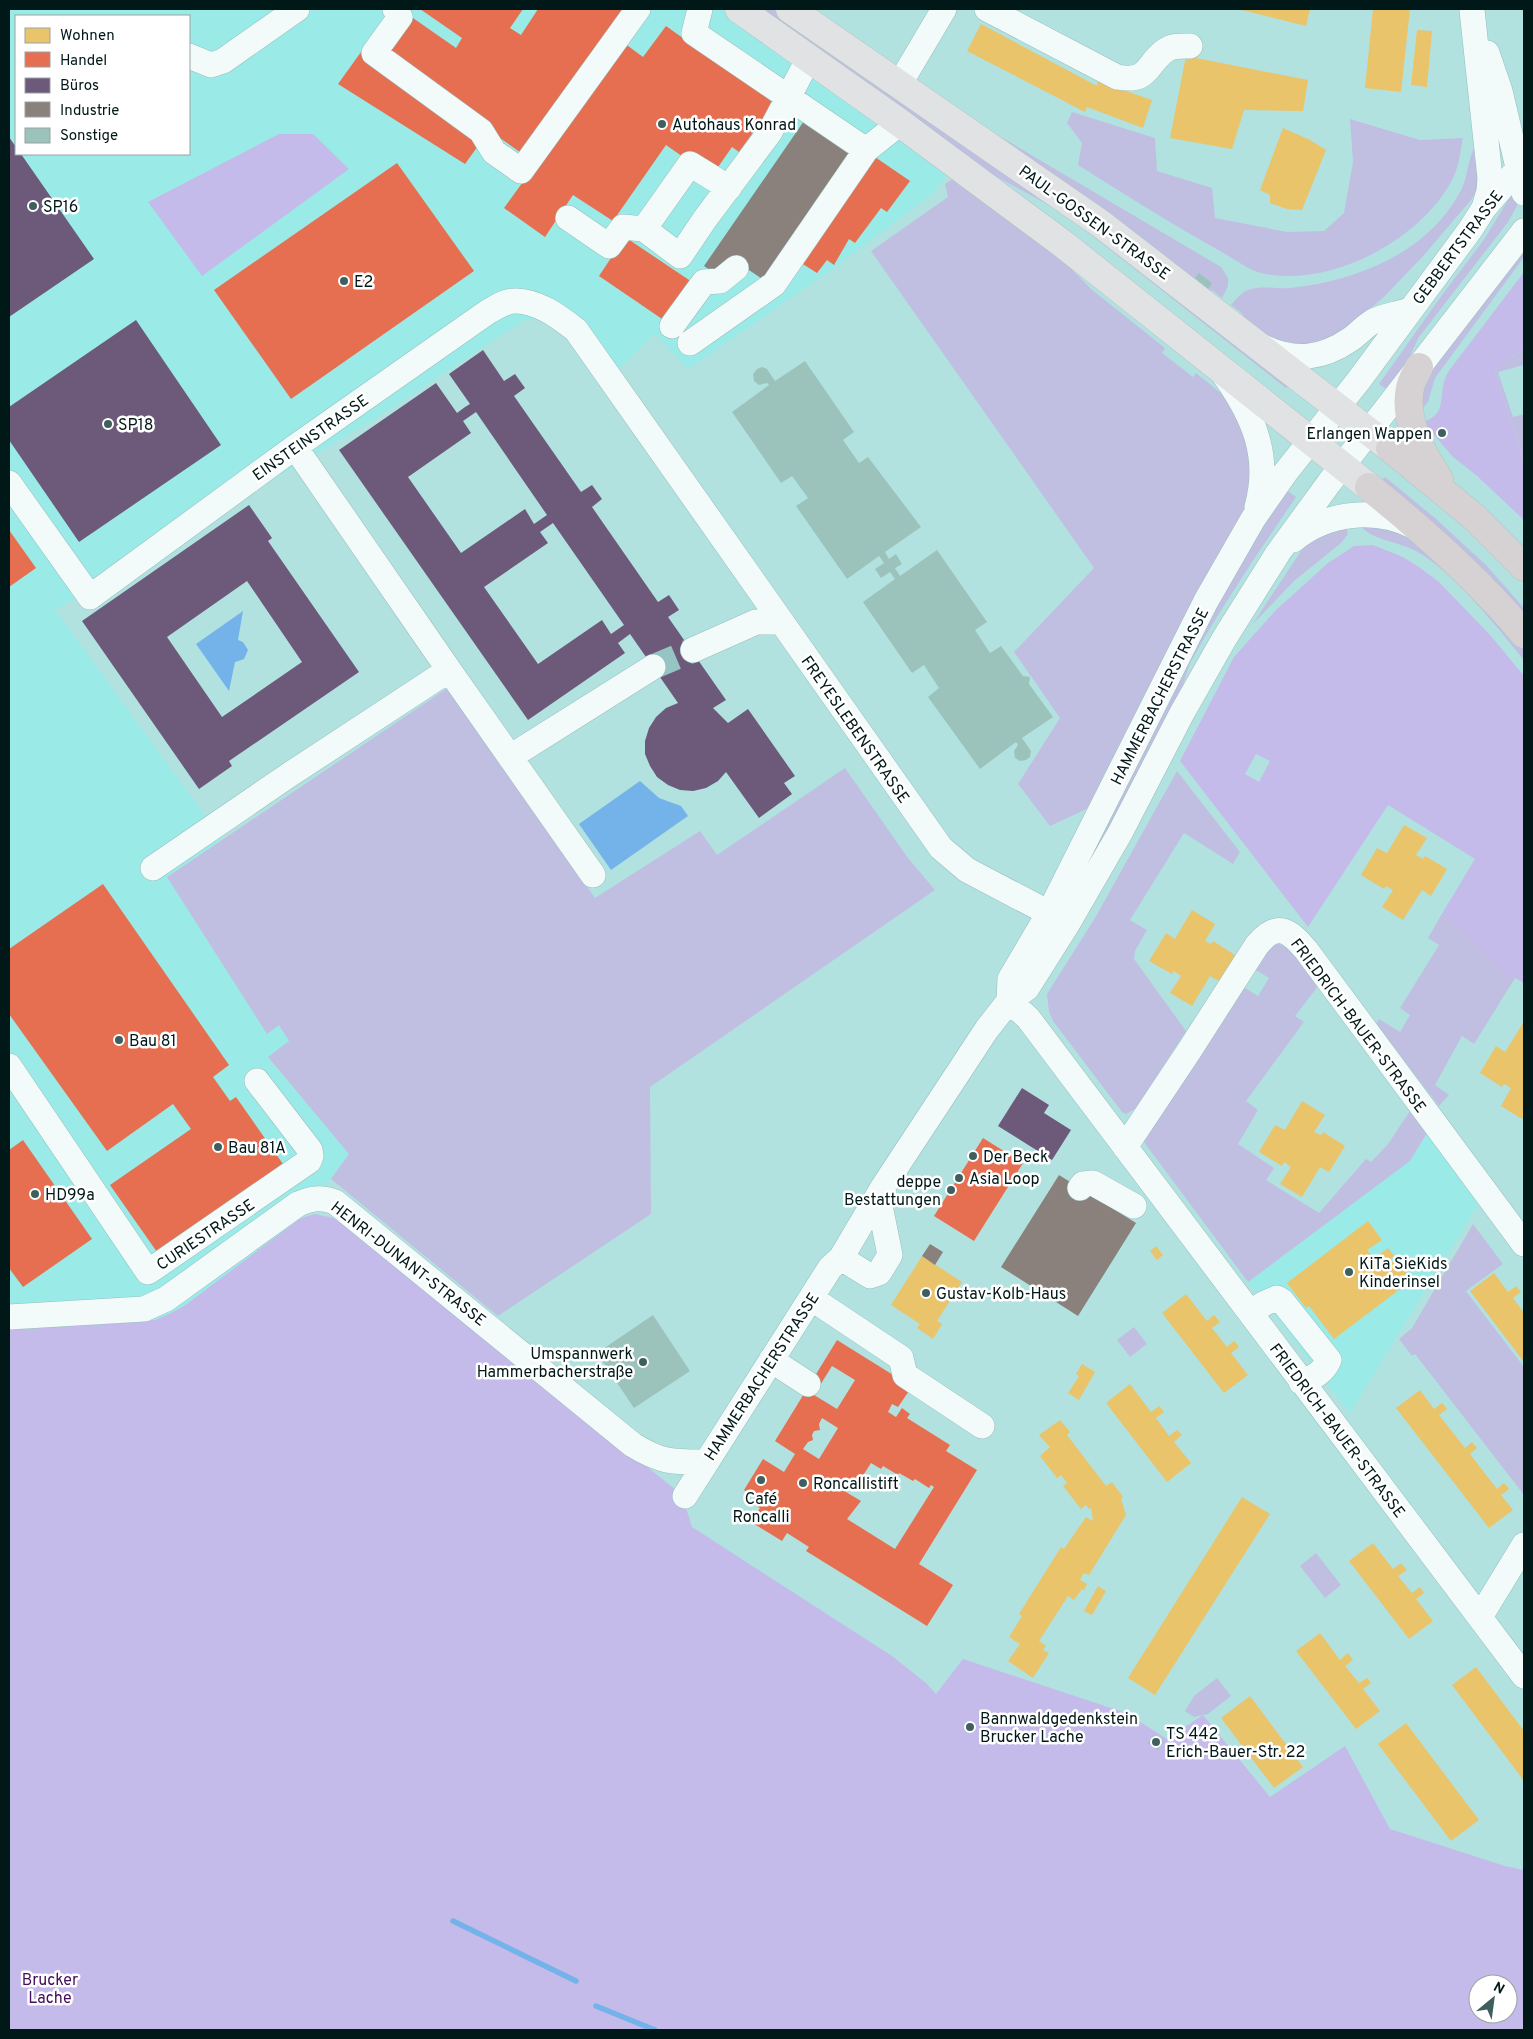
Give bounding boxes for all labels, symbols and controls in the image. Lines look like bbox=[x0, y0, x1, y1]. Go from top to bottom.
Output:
legend bbox=[15, 15, 190, 155]
text: Wohnen bbox=[60, 27, 115, 46]
text: Handel bbox=[60, 52, 107, 71]
text: Büros bbox=[60, 77, 99, 96]
text: Industrie bbox=[60, 102, 119, 121]
place label: Autohaus Konrad bbox=[672, 116, 796, 136]
marker: Autohaus Konrad bbox=[656, 118, 668, 130]
text: Sonstige bbox=[60, 127, 118, 146]
street label: PAUL-GOSSEN-STRASSE bbox=[1014, 162, 1173, 285]
street label: GEBBERTSTRASSE bbox=[1409, 187, 1508, 309]
place label: SP16 bbox=[43, 198, 78, 218]
marker: SP16 bbox=[27, 200, 39, 212]
place label: E2 bbox=[354, 273, 373, 293]
marker: E2 bbox=[338, 275, 350, 287]
street label: EINSTEINSTRASSE bbox=[249, 391, 373, 486]
place label: SP18 bbox=[118, 416, 153, 436]
marker: SP18 bbox=[102, 418, 114, 430]
place label: Erlangen Wappen bbox=[1306, 425, 1432, 445]
marker: Erlangen Wappen bbox=[1436, 427, 1448, 439]
street label: HAMMERBACHERSTRASSE bbox=[1107, 605, 1214, 789]
street label: FREYESLEBENSTRASSE bbox=[796, 652, 913, 808]
street label: FRIEDRICH-BAUER-STRASSE bbox=[1285, 935, 1430, 1117]
place label: Bau 81 bbox=[129, 1032, 177, 1052]
marker: Bau 81 bbox=[113, 1034, 125, 1046]
place label: Bau 81A bbox=[228, 1139, 286, 1159]
marker: Bau 81A bbox=[212, 1141, 224, 1153]
place label: Der Beck bbox=[983, 1148, 1049, 1168]
marker: Der Beck bbox=[967, 1150, 979, 1162]
place label: Asia Loop bbox=[969, 1170, 1040, 1190]
marker: Asia Loop bbox=[953, 1172, 965, 1184]
place label: deppe Bestattungen bbox=[844, 1173, 941, 1211]
marker: deppe Bestattungen bbox=[945, 1184, 957, 1196]
place label: HD99a bbox=[45, 1186, 95, 1206]
marker: HD99a bbox=[29, 1188, 41, 1200]
street label: CURIESTRASSE bbox=[153, 1195, 259, 1276]
street label: HENRI-DUNANT-STRASSE bbox=[326, 1198, 489, 1331]
place label: KiTa SieKids Kinderinsel bbox=[1359, 1255, 1447, 1293]
marker: KiTa SieKids Kinderinsel bbox=[1343, 1266, 1355, 1278]
place label: Gustav-Kolb-Haus bbox=[936, 1285, 1066, 1305]
marker: Gustav-Kolb-Haus bbox=[920, 1287, 932, 1299]
street label: HAMMERBACHERSTRASSE bbox=[701, 1289, 825, 1465]
street label: FRIEDRICH-BAUER-STRASSE bbox=[1264, 1340, 1409, 1522]
place label: Umspannwerk Hammerbacherstraße bbox=[477, 1345, 633, 1383]
marker: Umspannwerk Hammerbacherstraße bbox=[637, 1356, 649, 1368]
marker: Café Roncalli bbox=[755, 1474, 767, 1486]
place label: Roncallistift bbox=[813, 1475, 899, 1495]
marker: Roncallistift bbox=[797, 1477, 809, 1489]
place label: Café Roncalli bbox=[732, 1490, 790, 1528]
place label: Bannwaldgedenkstein Brucker Lache bbox=[980, 1710, 1138, 1748]
marker: Bannwaldgedenkstein Brucker Lache bbox=[964, 1721, 976, 1733]
place label: TS 442 Erich-Bauer-Str. 22 bbox=[1166, 1725, 1305, 1763]
marker: TS 442 Erich-Bauer-Str. 22 bbox=[1150, 1736, 1162, 1748]
park label: Brucker Lache bbox=[22, 1971, 78, 2009]
north arrow bbox=[1468, 1974, 1518, 2024]
text: N bbox=[1490, 1979, 1507, 1999]

